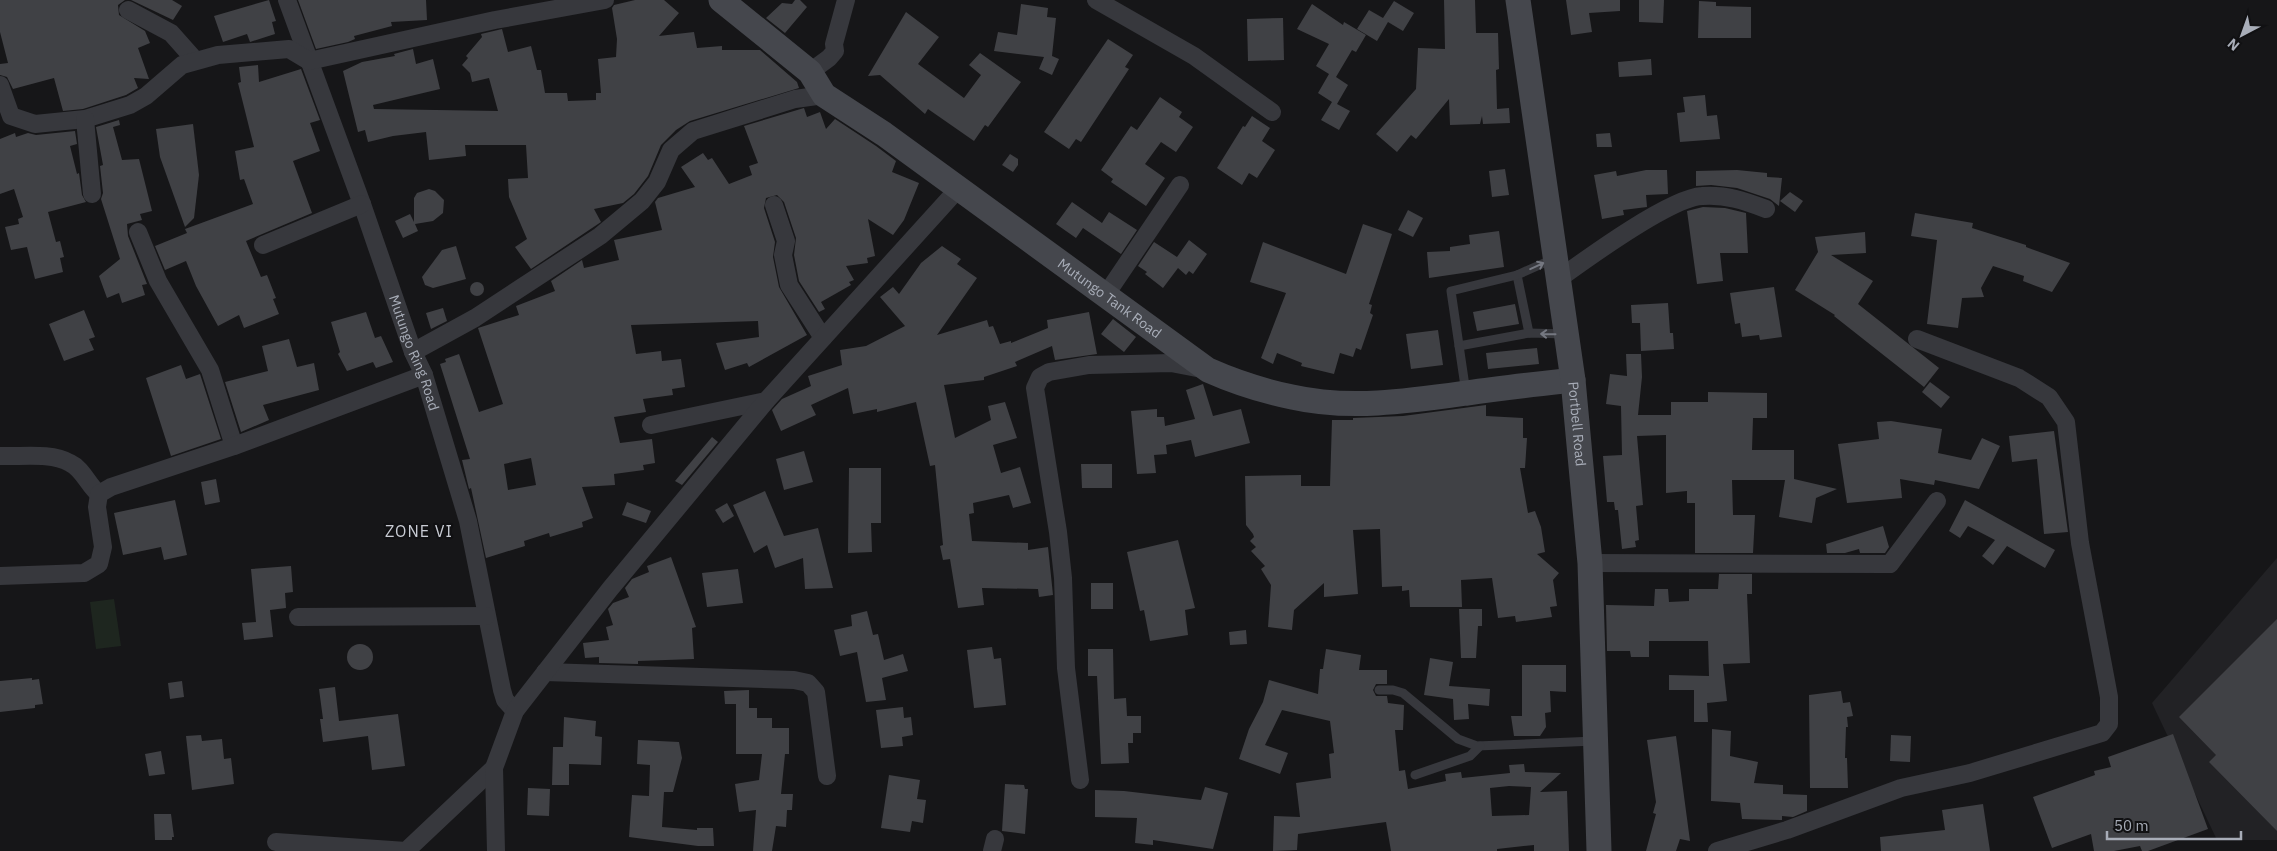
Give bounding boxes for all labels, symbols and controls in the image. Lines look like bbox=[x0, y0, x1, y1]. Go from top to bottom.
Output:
north arrow bbox=[2217, 10, 2267, 60]
text: N bbox=[2224, 35, 2243, 55]
street label: Mutungo Tank Road bbox=[1054, 255, 1165, 342]
one-way arrow bbox=[1529, 261, 1544, 270]
street label: Mutungo Ring Road bbox=[385, 292, 443, 413]
one-way arrow bbox=[1540, 329, 1556, 339]
street label: Portbell Road bbox=[1564, 381, 1590, 467]
district label: ZONE VI bbox=[385, 521, 453, 541]
scale bar bbox=[2107, 808, 2241, 840]
text: 50 m bbox=[2114, 816, 2149, 835]

